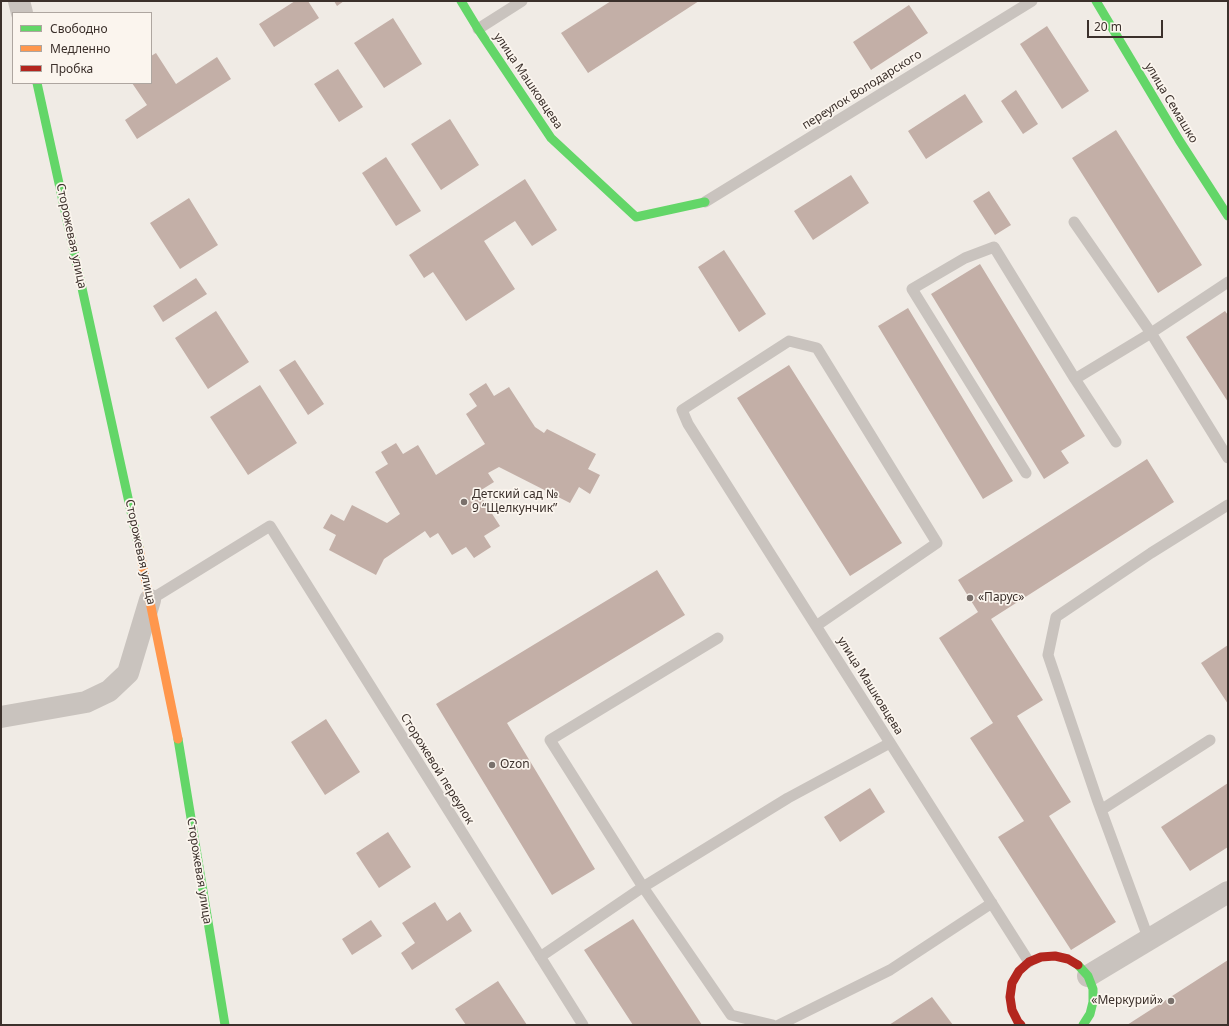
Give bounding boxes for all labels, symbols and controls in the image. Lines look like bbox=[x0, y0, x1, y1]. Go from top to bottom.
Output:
legend bbox=[12, 12, 152, 84]
scale bar bbox=[1089, 12, 1165, 38]
text: 20 m bbox=[1094, 18, 1122, 35]
text: Свободно bbox=[50, 20, 108, 37]
street label: улица Машковцева bbox=[490, 30, 566, 132]
text: Медленно bbox=[50, 40, 110, 57]
street label: переулок Володарского bbox=[800, 47, 924, 133]
text: Пробка bbox=[50, 60, 93, 77]
street label: улица Семашко bbox=[1141, 60, 1201, 146]
street label: Сторожевая улица bbox=[53, 182, 89, 290]
place label: Детский сад № 9 “Щелкунчик” bbox=[472, 488, 558, 516]
marker: Детский сад № 9 “Щелкунчик” bbox=[459, 497, 469, 507]
street label: Сторожевая улица bbox=[122, 498, 158, 606]
place label: «Парус» bbox=[978, 591, 1024, 605]
marker: «Парус» bbox=[965, 593, 975, 603]
street label: улица Машковцева bbox=[834, 634, 906, 738]
street label: Сторожевой переулок bbox=[397, 711, 477, 827]
place label: Ozon bbox=[500, 758, 530, 772]
marker: Ozon bbox=[487, 760, 497, 770]
street label: Сторожевая улица bbox=[183, 817, 215, 925]
place label: «Меркурий» bbox=[1091, 994, 1163, 1008]
marker: «Меркурий» bbox=[1166, 996, 1176, 1006]

